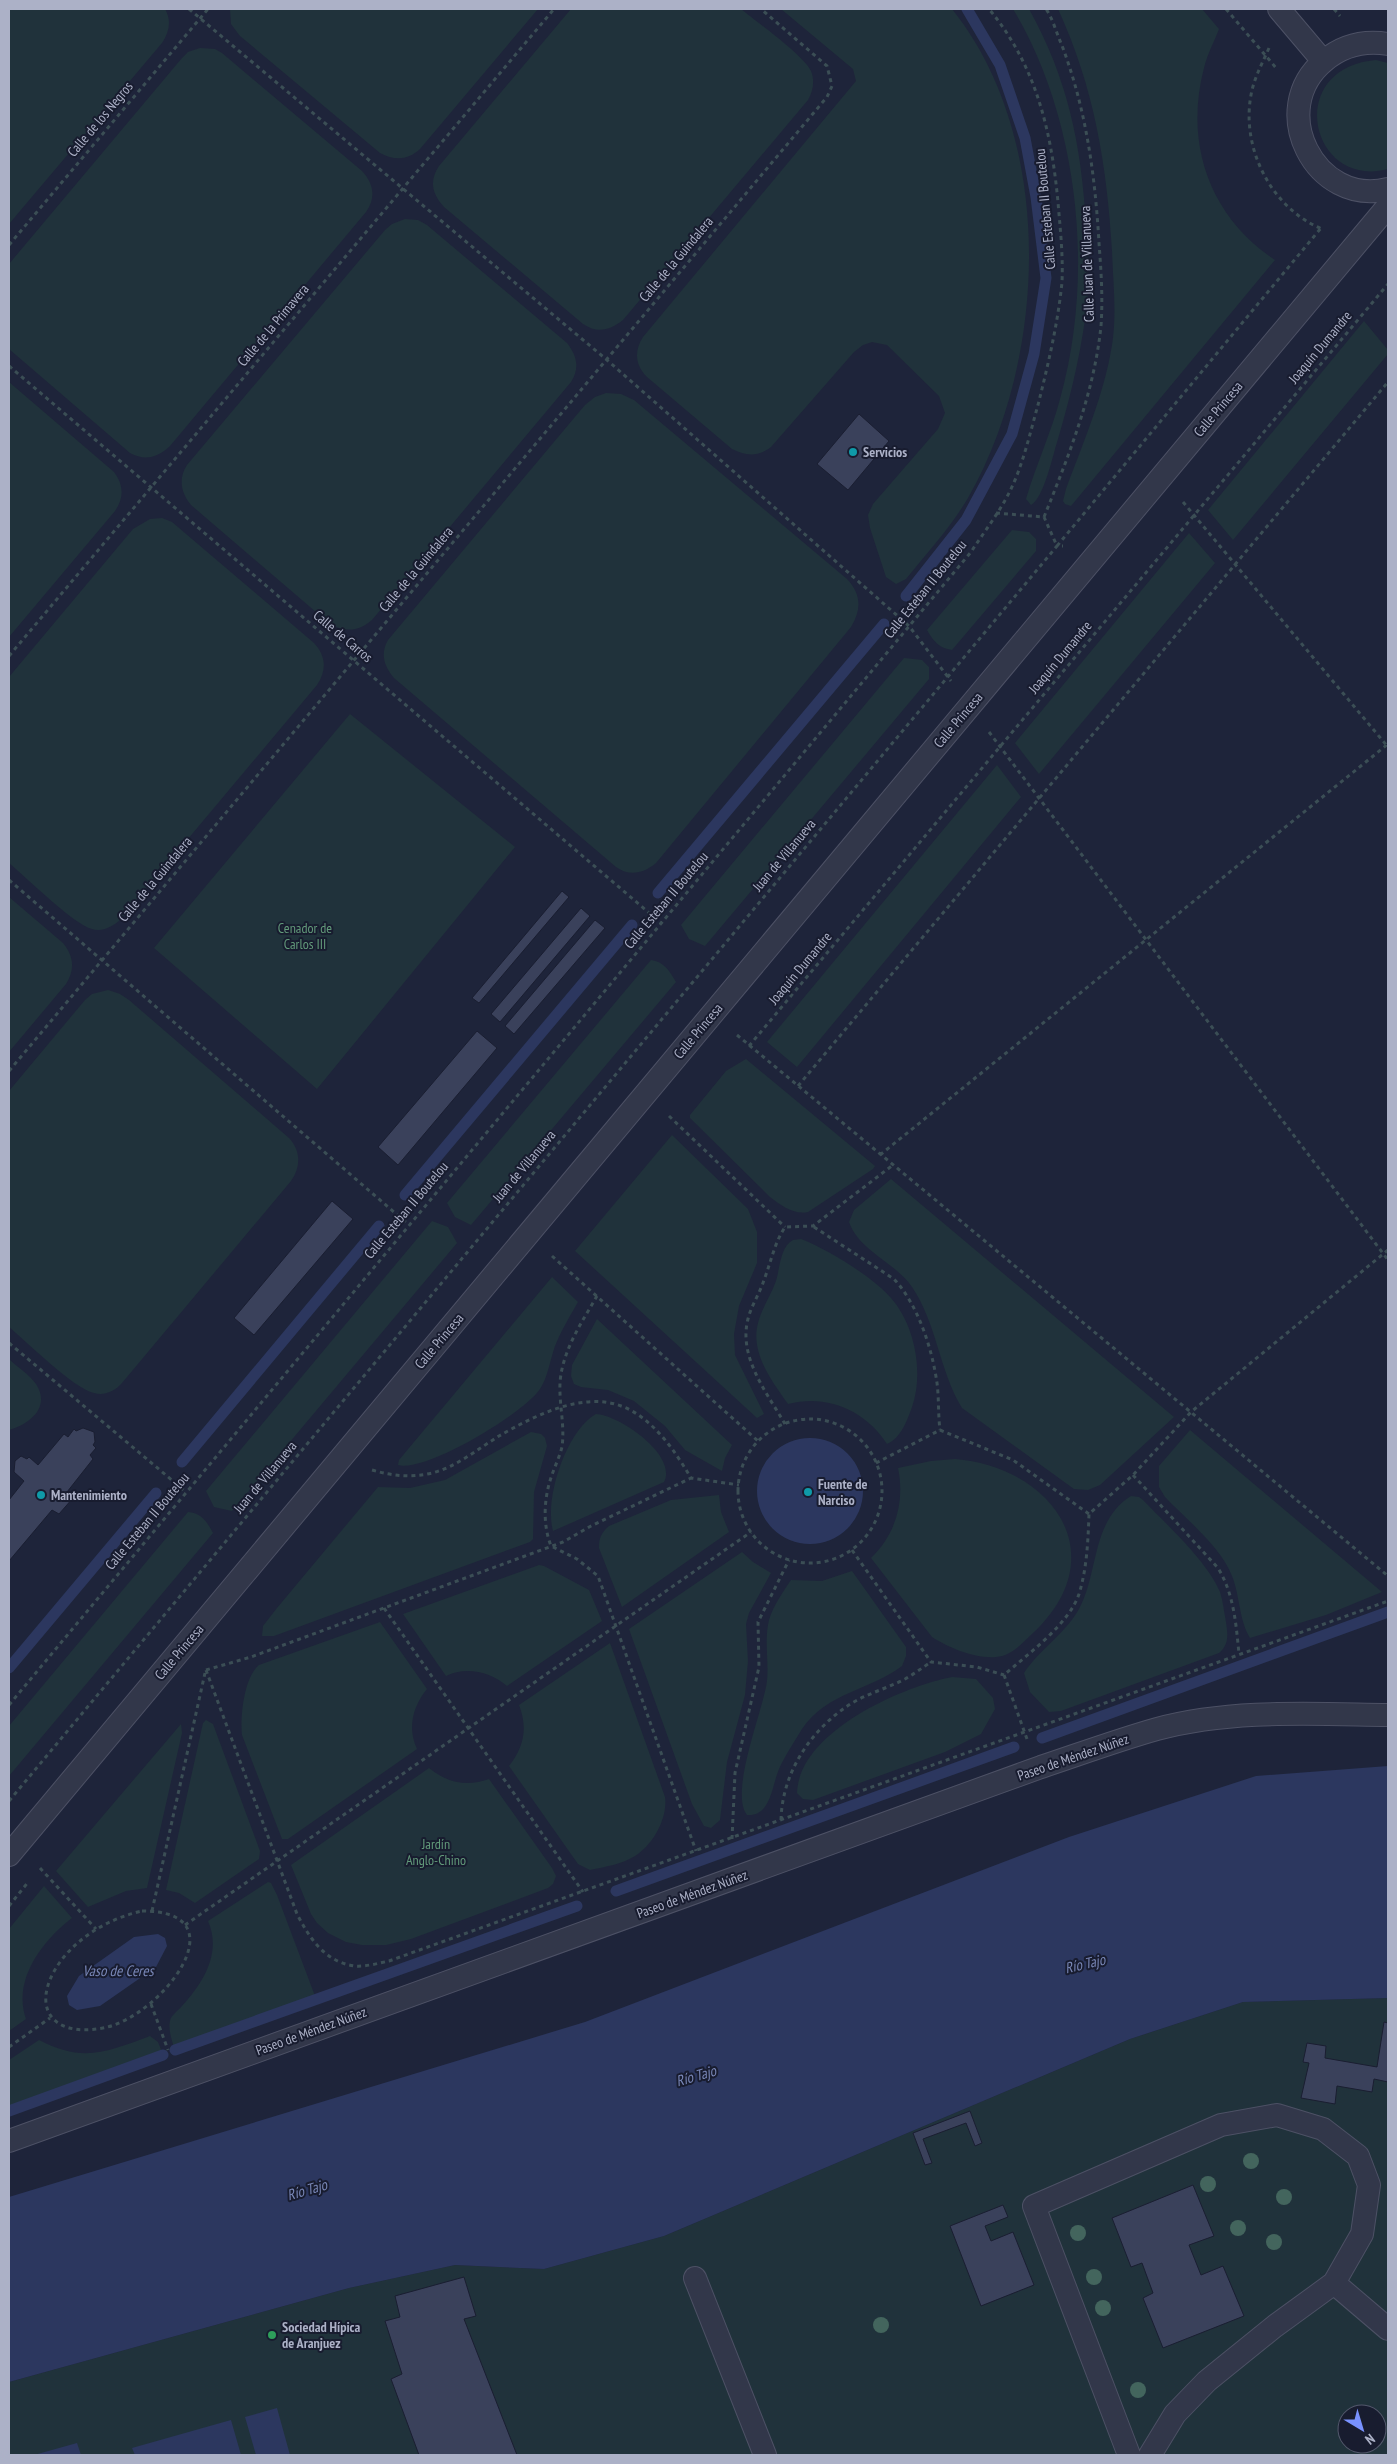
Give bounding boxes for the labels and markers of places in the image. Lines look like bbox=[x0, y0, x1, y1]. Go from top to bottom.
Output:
place label: Servicios bbox=[863, 443, 907, 461]
marker: Servicios bbox=[847, 446, 859, 458]
place label: Fuente de Narciso bbox=[818, 1475, 868, 1509]
place label: Mantenimiento bbox=[51, 1486, 127, 1504]
marker: Fuente de Narciso bbox=[802, 1486, 814, 1498]
marker: Mantenimiento bbox=[35, 1489, 47, 1501]
place label: Sociedad Hípica de Aranjuez bbox=[282, 2318, 360, 2352]
marker: Sociedad Hípica de Aranjuez bbox=[266, 2329, 278, 2341]

